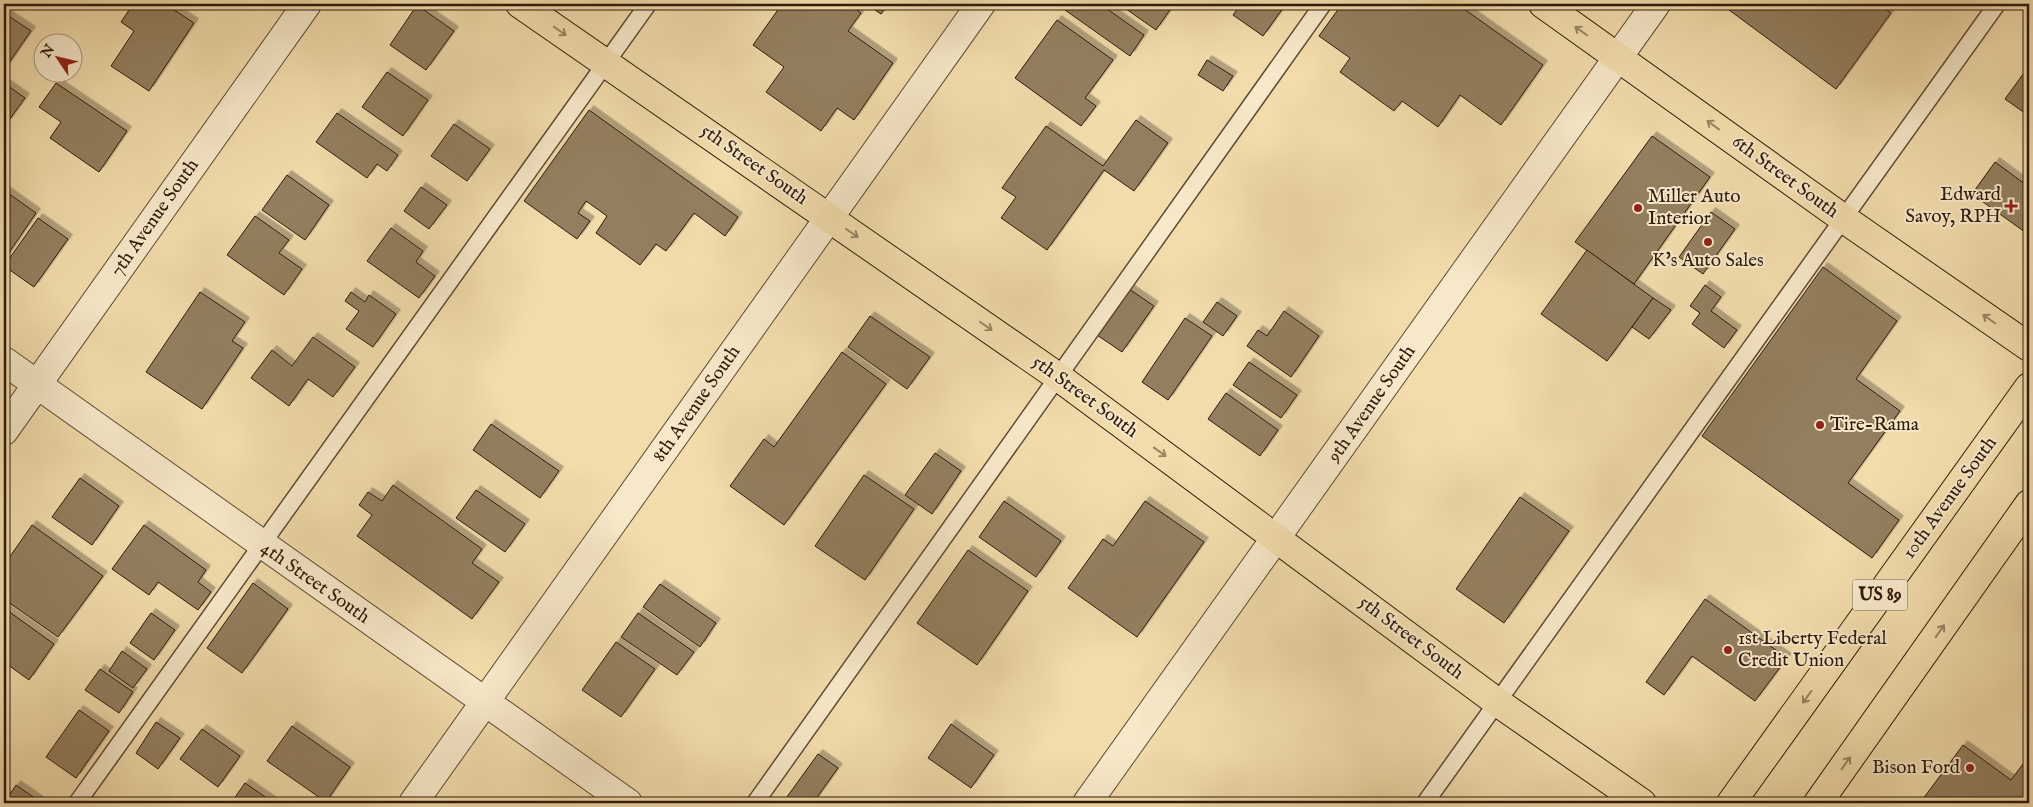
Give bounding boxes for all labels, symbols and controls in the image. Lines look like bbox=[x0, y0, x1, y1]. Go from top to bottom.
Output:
one-way arrow bbox=[1575, 25, 1588, 36]
one-way arrow bbox=[553, 26, 567, 36]
north arrow bbox=[32, 32, 82, 82]
text: N bbox=[37, 41, 59, 62]
street label: 5th Street South bbox=[696, 119, 812, 211]
one-way arrow bbox=[1706, 120, 1720, 130]
street label: 6th Street South bbox=[1727, 130, 1843, 224]
street label: 7th Avenue South bbox=[106, 154, 204, 282]
place label: Edward Savoy, RPH bbox=[1905, 183, 2002, 229]
place label: Miller Auto Interior bbox=[1648, 185, 1741, 231]
marker: Edward Savoy, RPH bbox=[2005, 200, 2017, 212]
marker: Miller Auto Interior bbox=[1632, 202, 1644, 214]
one-way arrow bbox=[845, 228, 859, 238]
marker: K's Auto Sales bbox=[1702, 236, 1714, 248]
place label: K's Auto Sales bbox=[1652, 249, 1764, 273]
one-way arrow bbox=[1982, 314, 1996, 324]
one-way arrow bbox=[979, 321, 993, 331]
street label: 8th Avenue South bbox=[648, 341, 746, 467]
street label: 9th Avenue South bbox=[1322, 341, 1421, 468]
street label: 5th Street South bbox=[1027, 350, 1143, 444]
place label: Tire-Rama bbox=[1830, 413, 1920, 437]
marker: Tire-Rama bbox=[1814, 419, 1826, 431]
street label: 10th Avenue South bbox=[1897, 432, 2003, 564]
one-way arrow bbox=[1153, 447, 1167, 457]
street label: 4th Street South bbox=[256, 537, 374, 629]
road number: US 89 bbox=[1852, 580, 1908, 610]
street label: 5th Street South bbox=[1354, 591, 1468, 685]
one-way arrow bbox=[1935, 624, 1945, 638]
place label: 1st Liberty Federal Credit Union bbox=[1738, 627, 1888, 673]
marker: 1st Liberty Federal Credit Union bbox=[1722, 644, 1734, 656]
one-way arrow bbox=[1802, 690, 1812, 704]
place label: Bison Ford bbox=[1872, 756, 1961, 780]
one-way arrow bbox=[1841, 757, 1851, 771]
marker: Bison Ford bbox=[1964, 762, 1976, 774]

